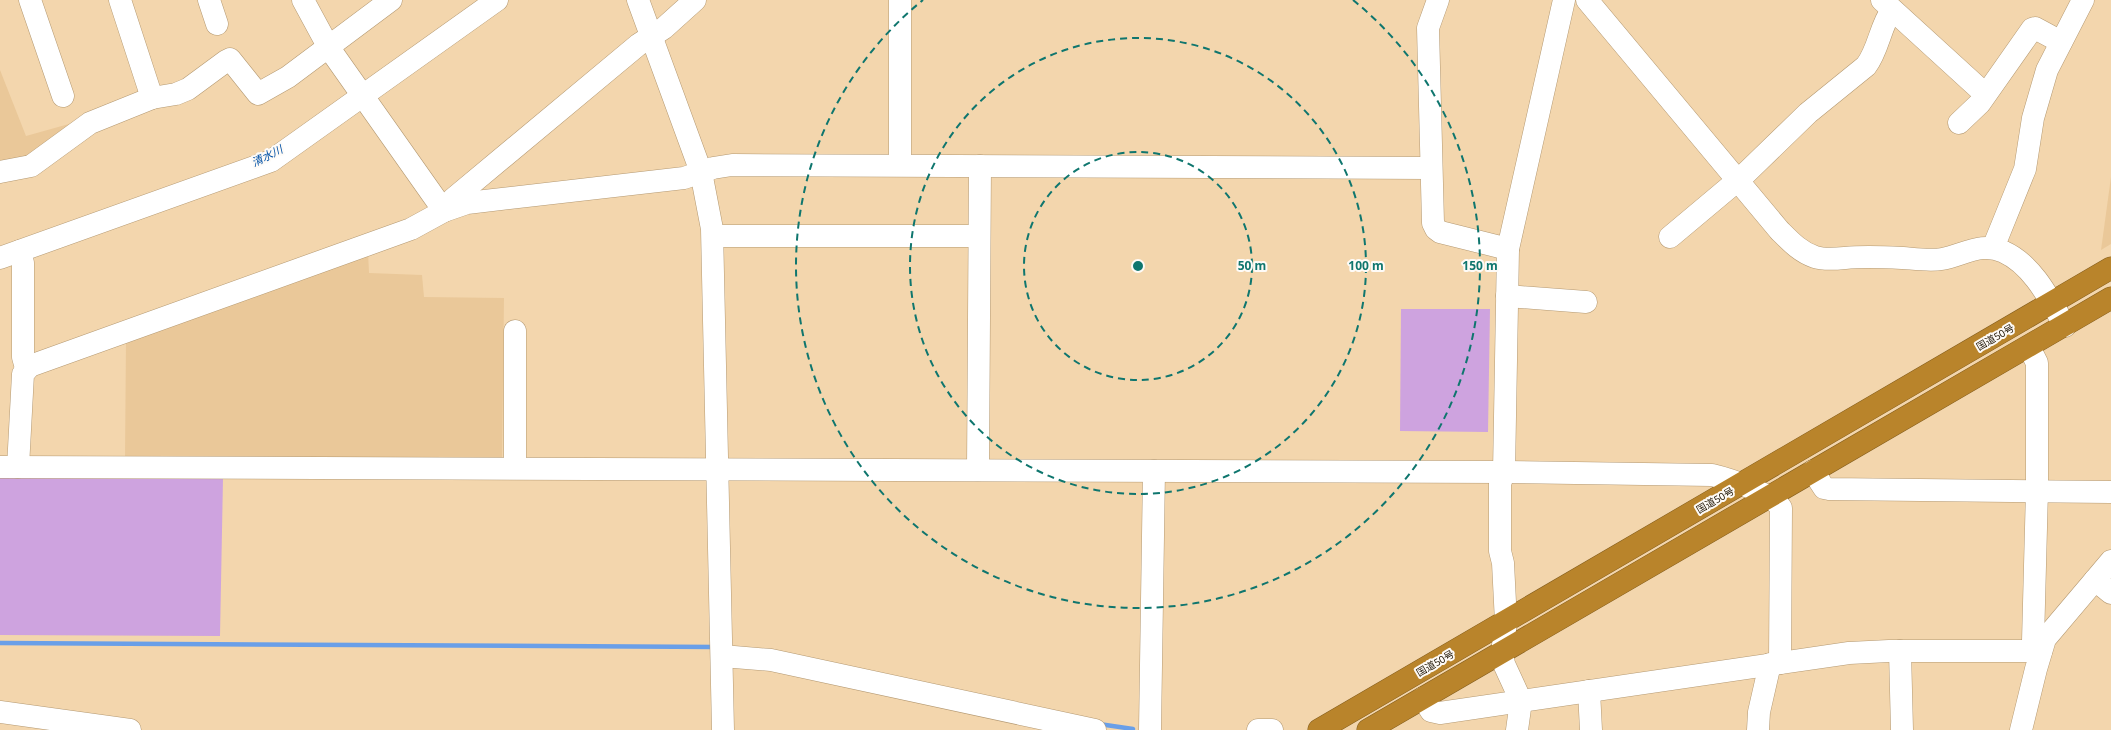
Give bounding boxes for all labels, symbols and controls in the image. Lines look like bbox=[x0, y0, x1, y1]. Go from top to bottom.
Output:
water label: 清水川 bbox=[249, 141, 286, 170]
text: 50 m bbox=[1238, 257, 1266, 274]
text: 100 m bbox=[1348, 257, 1384, 274]
text: 150 m bbox=[1462, 257, 1498, 274]
centre of rings bbox=[1131, 259, 1145, 273]
street label: 国道50号 bbox=[1974, 321, 2016, 353]
street label: 国道50号 bbox=[1694, 484, 1736, 516]
street label: 国道50号 bbox=[1414, 647, 1456, 679]

